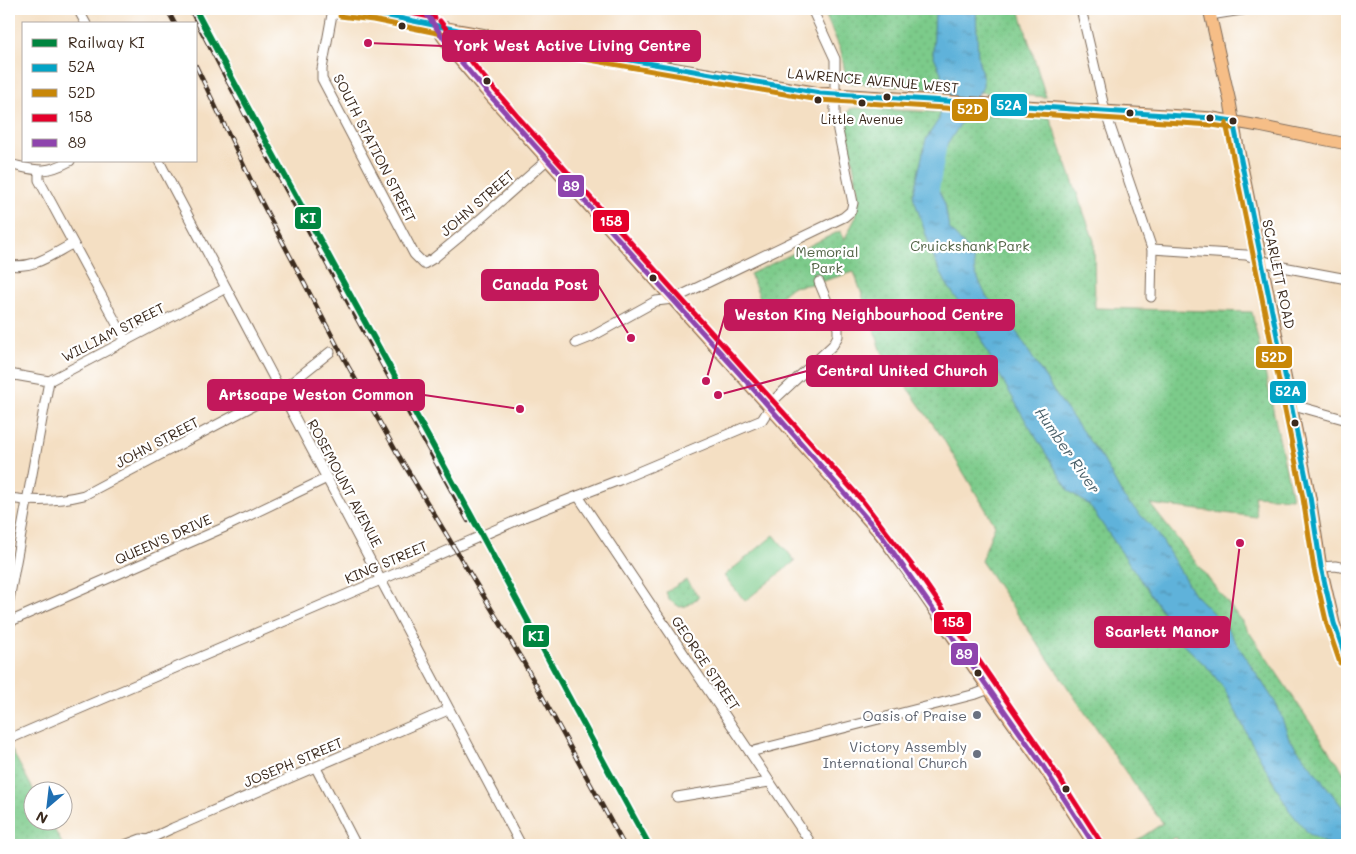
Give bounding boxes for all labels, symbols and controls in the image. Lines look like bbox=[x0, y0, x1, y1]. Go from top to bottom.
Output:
unlabelled marker bbox=[397, 21, 407, 31]
legend bbox=[22, 22, 198, 162]
callout: York West Active Living Centre bbox=[443, 31, 700, 61]
text: Railway KI bbox=[68, 32, 145, 52]
text: York West Active Living Centre bbox=[453, 35, 691, 55]
text: 52A bbox=[68, 56, 95, 76]
street label: LAWRENCE AVENUE WEST bbox=[787, 63, 960, 97]
street label: SOUTH STATION STREET bbox=[329, 71, 421, 226]
unlabelled marker bbox=[482, 76, 492, 86]
text: 52D bbox=[68, 82, 95, 102]
unlabelled marker bbox=[882, 92, 892, 102]
line badge: 52A bbox=[990, 93, 1028, 117]
unlabelled marker bbox=[813, 95, 823, 105]
text: 52A bbox=[996, 95, 1022, 114]
marker: Little Avenue bbox=[857, 98, 867, 108]
line badge: 52D bbox=[951, 98, 989, 122]
text: 52D bbox=[957, 99, 983, 118]
text: 158 bbox=[68, 106, 93, 126]
unlabelled marker bbox=[1125, 108, 1135, 118]
place label: Little Avenue bbox=[821, 110, 903, 127]
unlabelled marker bbox=[1205, 113, 1215, 123]
unlabelled marker bbox=[1228, 116, 1238, 126]
text: 89 bbox=[68, 132, 86, 152]
street label: JOHN STREET bbox=[436, 166, 518, 240]
line badge: 89 bbox=[557, 174, 585, 198]
text: 89 bbox=[562, 176, 580, 195]
line badge: KI bbox=[294, 206, 322, 230]
text: KI bbox=[300, 208, 316, 227]
line badge: 158 bbox=[592, 209, 630, 233]
text: 158 bbox=[599, 211, 623, 230]
street label: SCARLETT ROAD bbox=[1258, 218, 1300, 330]
park label: Cruickshank Park bbox=[910, 236, 1030, 255]
park label: Memorial Park bbox=[796, 242, 858, 277]
callout: Canada Post bbox=[482, 270, 598, 300]
unlabelled marker bbox=[648, 273, 658, 283]
text: Canada Post bbox=[492, 274, 588, 294]
street label: WILLIAM STREET bbox=[58, 298, 168, 366]
callout: Weston King Neighbourhood Centre bbox=[725, 300, 1014, 330]
text: Weston King Neighbourhood Centre bbox=[735, 304, 1004, 324]
line badge: 52D bbox=[1255, 345, 1293, 369]
text: 52D bbox=[1261, 347, 1287, 366]
callout: Central United Church bbox=[807, 356, 997, 386]
text: Central United Church bbox=[817, 360, 988, 380]
callout: Artscape Weston Common bbox=[208, 380, 424, 410]
line badge: 52A bbox=[1269, 380, 1307, 404]
text: 52A bbox=[1275, 381, 1301, 400]
text: Artscape Weston Common bbox=[218, 384, 414, 404]
water label: Humber River bbox=[1031, 403, 1105, 497]
street label: JOHN STREET bbox=[112, 412, 202, 472]
street label: ROSEMOUNT AVENUE bbox=[303, 416, 387, 550]
unlabelled marker bbox=[1290, 418, 1300, 428]
street label: QUEEN'S DRIVE bbox=[112, 509, 214, 569]
street label: KING STREET bbox=[342, 536, 431, 588]
line badge: 158 bbox=[933, 611, 972, 635]
street label: GEORGE STREET bbox=[667, 612, 745, 714]
text: 158 bbox=[941, 612, 965, 631]
callout: Scarlett Manor bbox=[1095, 617, 1229, 647]
text: Scarlett Manor bbox=[1105, 621, 1219, 641]
line badge: KI bbox=[522, 624, 550, 648]
text: KI bbox=[528, 626, 544, 645]
line badge: 89 bbox=[950, 642, 979, 666]
text: 89 bbox=[955, 644, 973, 663]
unlabelled marker bbox=[973, 668, 983, 678]
place label: Oasis of Praise bbox=[863, 706, 967, 725]
marker: Oasis of Praise bbox=[971, 709, 983, 721]
street label: JOSEPH STREET bbox=[240, 732, 346, 791]
place label: Victory Assembly International Church bbox=[823, 737, 967, 772]
marker: Victory Assembly International Church bbox=[971, 748, 983, 760]
north arrow bbox=[22, 782, 72, 832]
unlabelled marker bbox=[1061, 784, 1071, 794]
text: N bbox=[33, 807, 51, 829]

